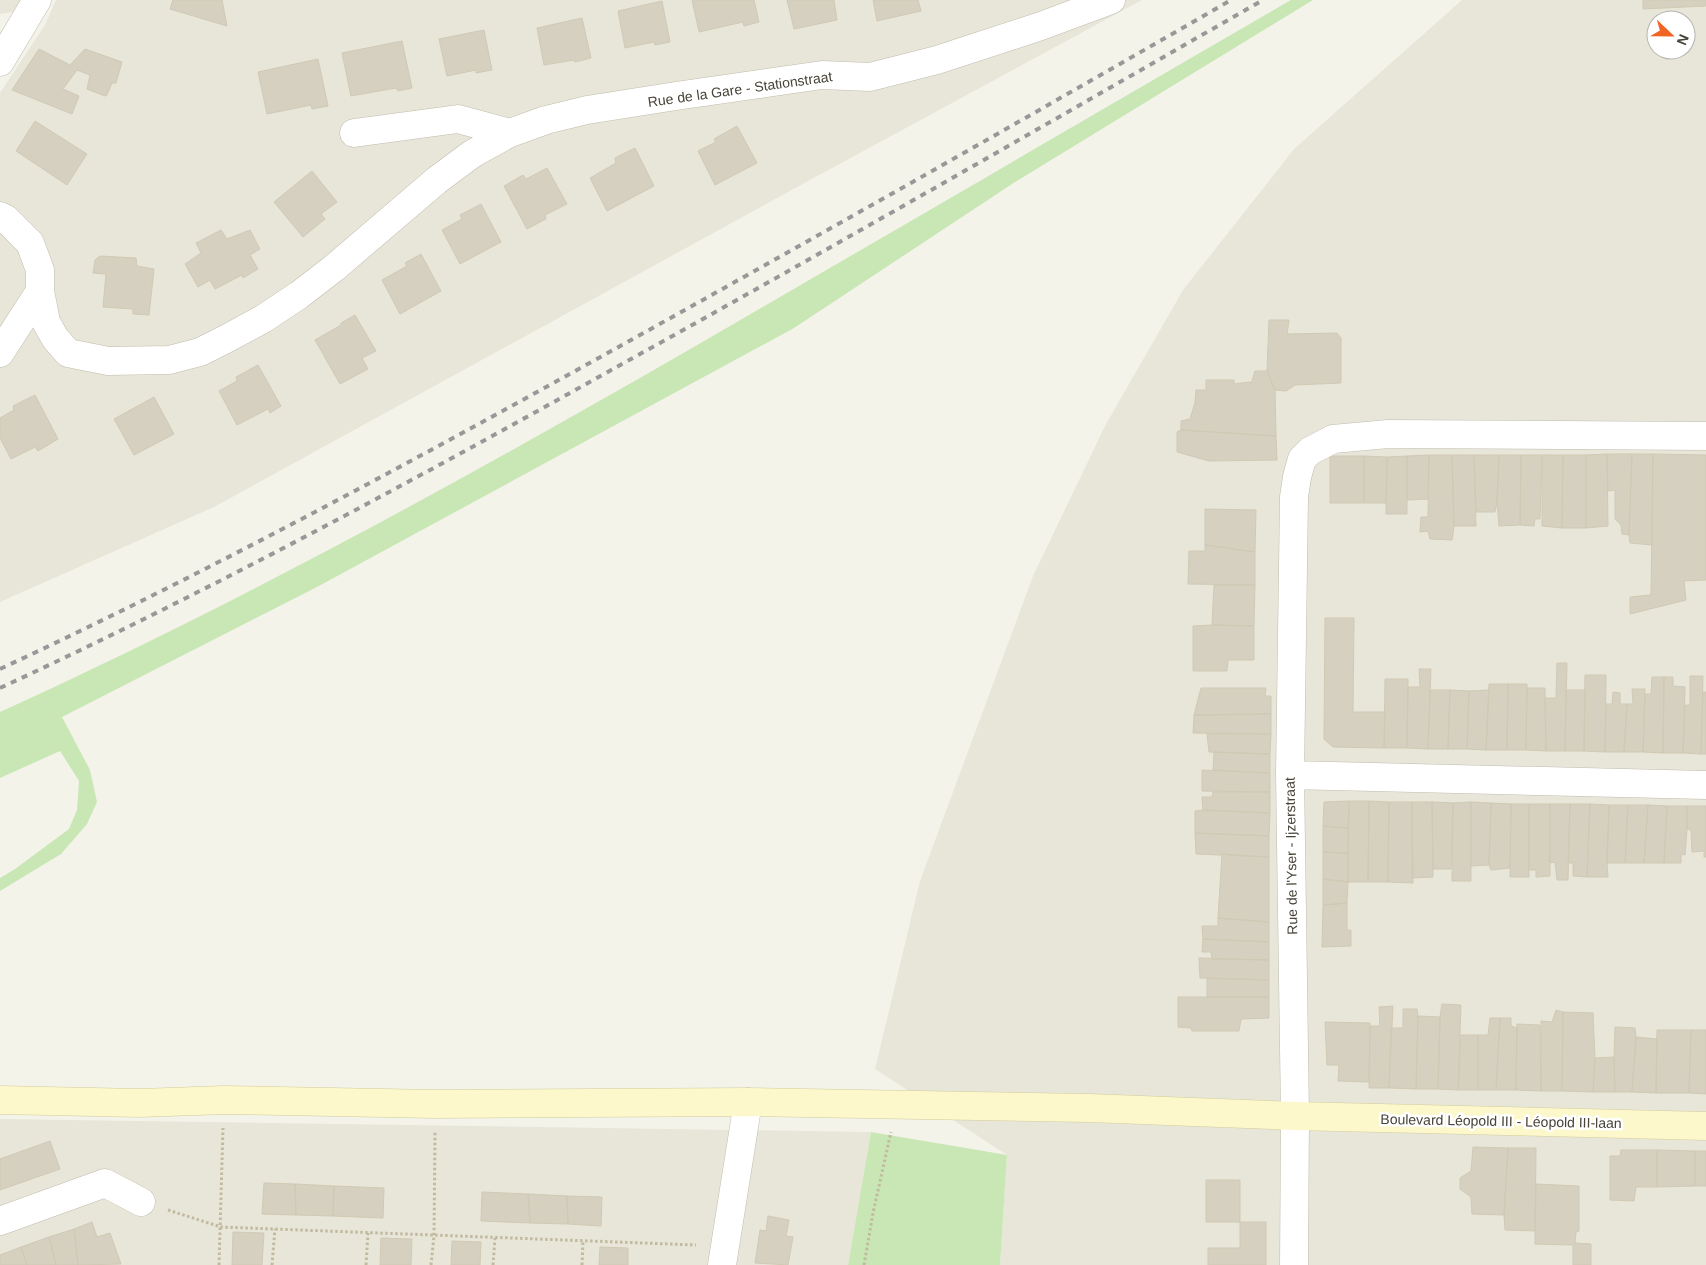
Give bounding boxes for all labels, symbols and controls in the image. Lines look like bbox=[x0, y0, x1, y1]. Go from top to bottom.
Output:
north arrow bbox=[1646, 10, 1696, 60]
text: N bbox=[1674, 32, 1692, 48]
street label: Rue de la Gare - Stationstraat bbox=[647, 68, 833, 110]
street label: Rue de l'Yser - Ijzerstraat bbox=[1282, 777, 1300, 935]
street label: Boulevard Léopold III - Léopold III-laan bbox=[1380, 1111, 1622, 1131]

